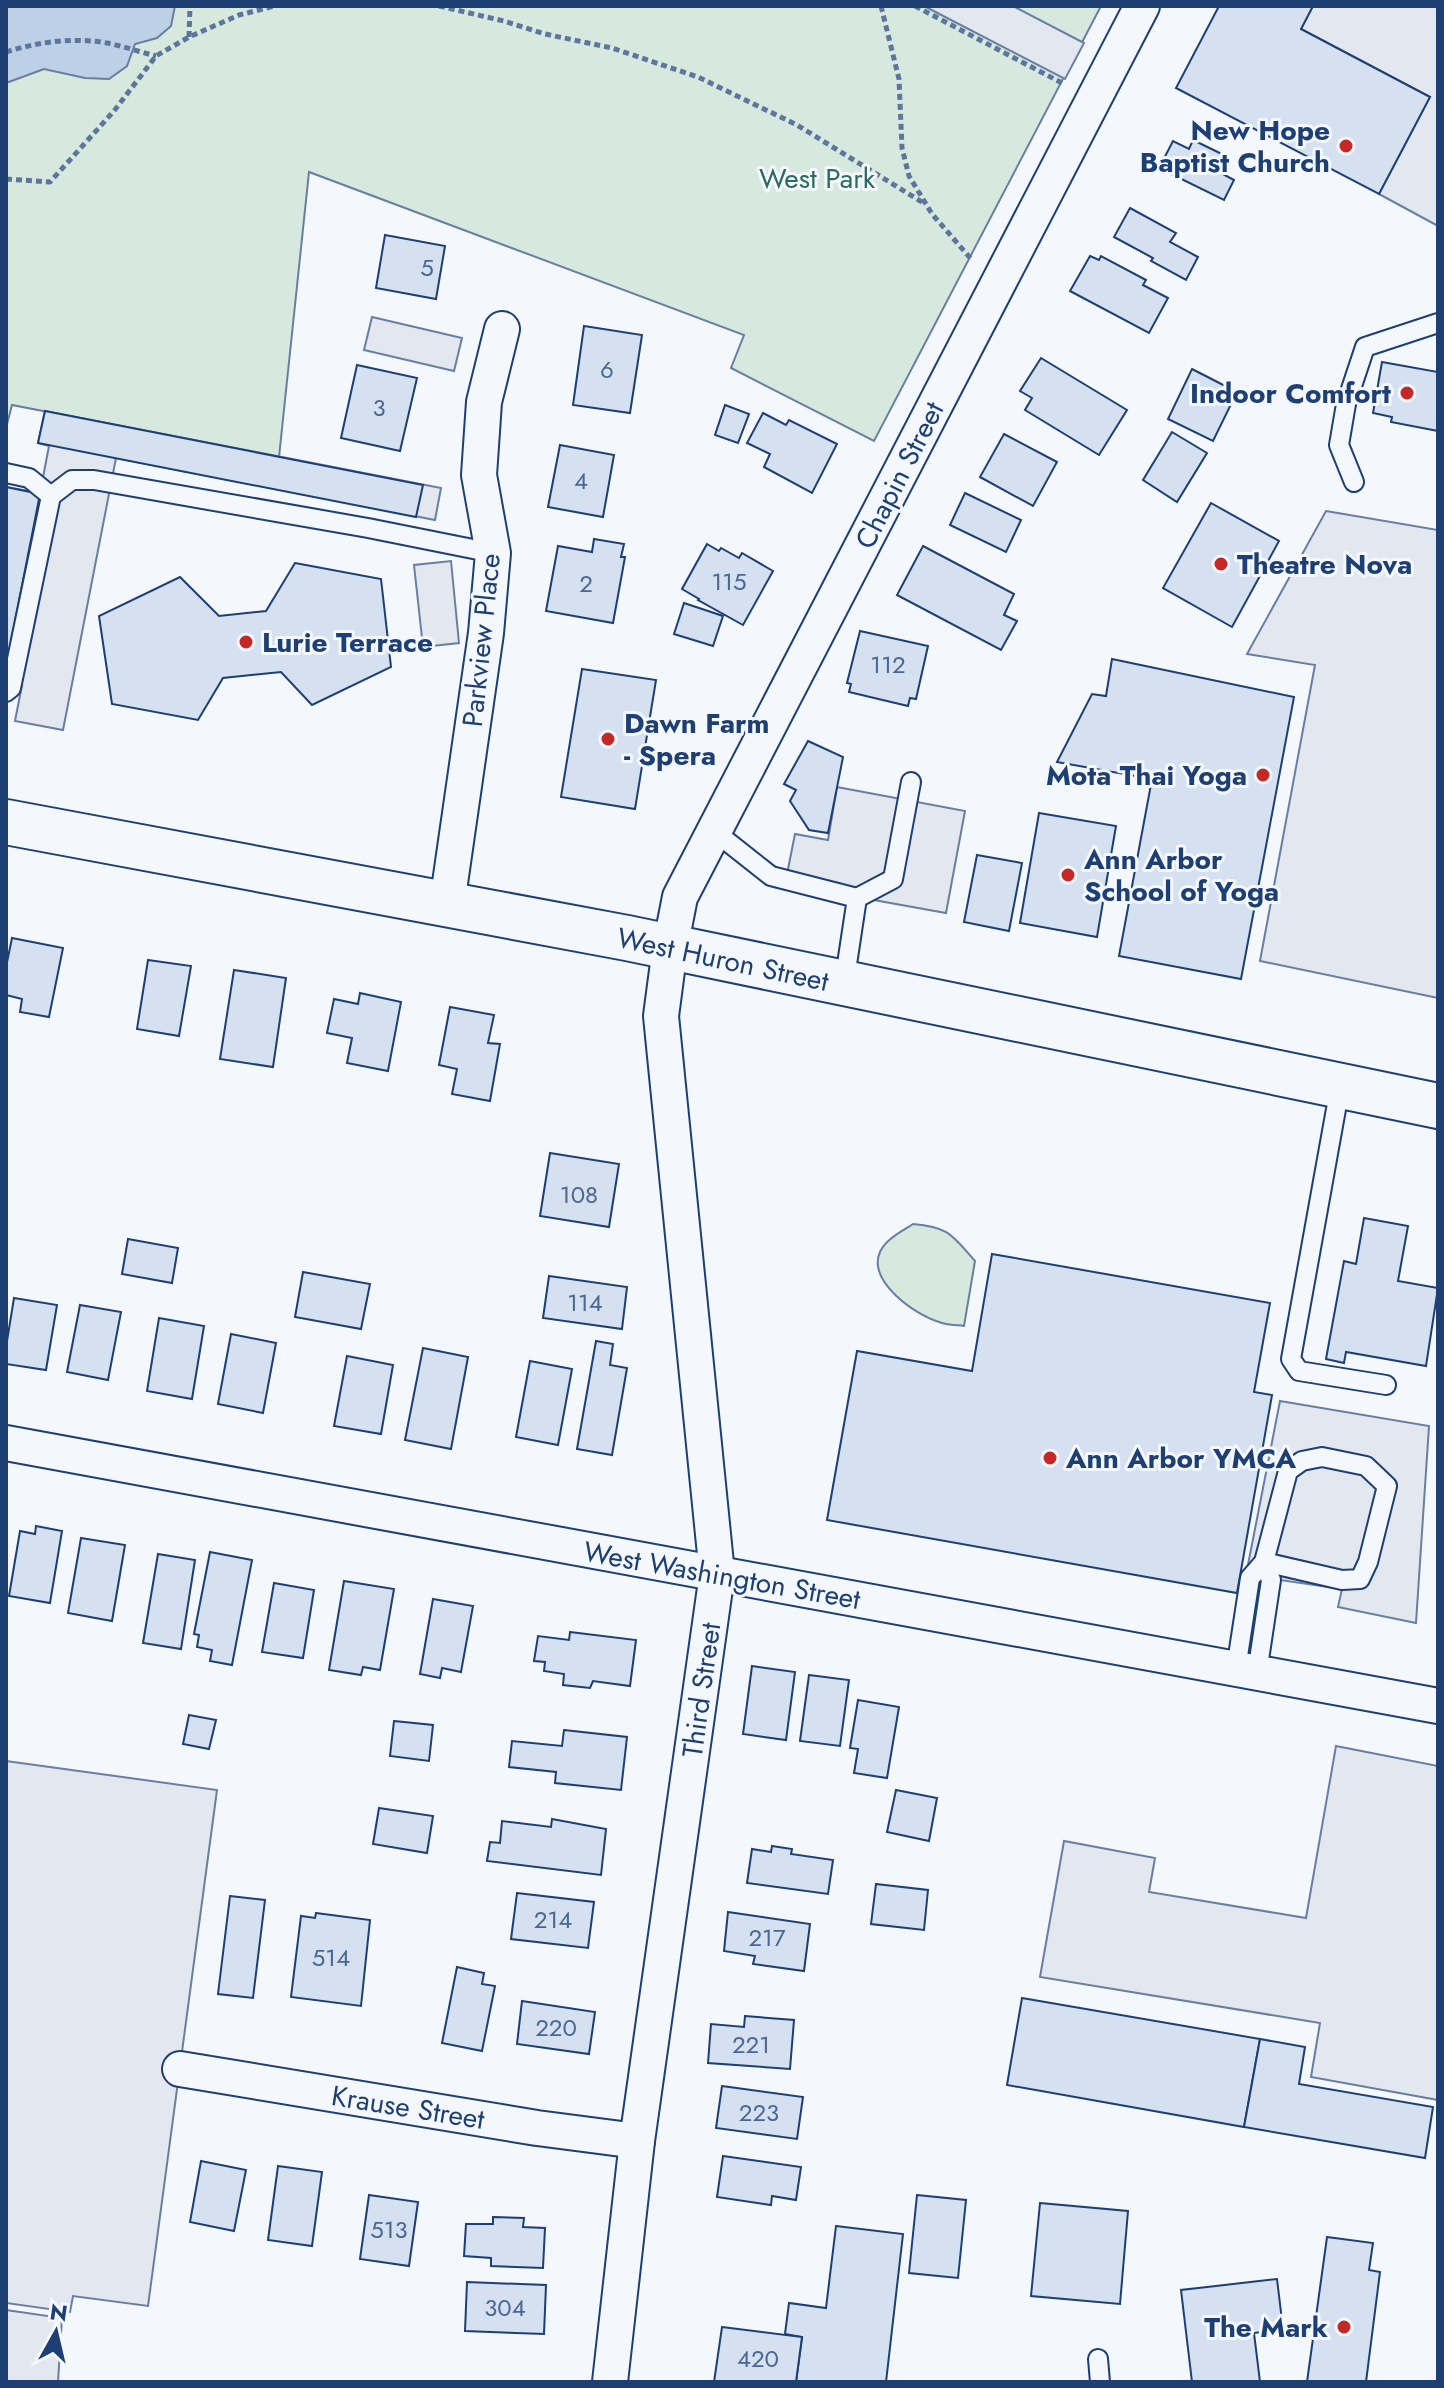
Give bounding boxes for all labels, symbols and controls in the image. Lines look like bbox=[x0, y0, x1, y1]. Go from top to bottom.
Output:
place label: New Hope Baptist Church bbox=[1140, 110, 1330, 183]
marker: New Hope Baptist Church bbox=[1337, 137, 1355, 155]
park label: West Park bbox=[759, 158, 876, 199]
house number: 5 bbox=[420, 250, 434, 285]
house number: 6 bbox=[600, 352, 614, 387]
place label: Indoor Comfort bbox=[1190, 373, 1391, 414]
marker: Indoor Comfort bbox=[1398, 384, 1416, 402]
house number: 3 bbox=[372, 390, 386, 425]
street label: Chapin Street bbox=[845, 394, 954, 556]
house number: 4 bbox=[574, 463, 588, 498]
place label: Theatre Nova bbox=[1237, 544, 1412, 585]
street label: Parkview Place bbox=[452, 551, 511, 729]
marker: Theatre Nova bbox=[1212, 555, 1230, 573]
house number: 115 bbox=[711, 564, 747, 599]
house number: 2 bbox=[579, 566, 593, 601]
place label: Lurie Terrace bbox=[262, 622, 433, 663]
marker: Lurie Terrace bbox=[237, 633, 255, 651]
house number: 112 bbox=[870, 647, 906, 682]
place label: Dawn Farm - Spera bbox=[624, 703, 770, 776]
marker: Dawn Farm - Spera bbox=[599, 730, 617, 748]
place label: Mota Thai Yoga bbox=[1046, 755, 1247, 796]
marker: Mota Thai Yoga bbox=[1254, 766, 1272, 784]
place label: Ann Arbor School of Yoga bbox=[1083, 839, 1279, 912]
marker: Ann Arbor School of Yoga bbox=[1059, 866, 1077, 884]
street label: West Huron Street bbox=[613, 917, 833, 1002]
house number: 108 bbox=[560, 1177, 598, 1212]
house number: 114 bbox=[567, 1285, 603, 1320]
place label: Ann Arbor YMCA bbox=[1065, 1438, 1297, 1479]
marker: Ann Arbor YMCA bbox=[1041, 1449, 1059, 1467]
street label: West Washington Street bbox=[580, 1531, 864, 1620]
street label: Third Street bbox=[672, 1620, 731, 1760]
house number: 214 bbox=[534, 1902, 572, 1937]
house number: 217 bbox=[748, 1920, 786, 1955]
house number: 514 bbox=[312, 1940, 350, 1975]
house number: 220 bbox=[535, 2010, 577, 2045]
house number: 221 bbox=[732, 2027, 770, 2062]
street label: Krause Street bbox=[328, 2075, 488, 2140]
house number: 223 bbox=[739, 2095, 779, 2130]
house number: 513 bbox=[370, 2212, 408, 2247]
house number: 304 bbox=[484, 2290, 526, 2325]
north arrow bbox=[16, 2292, 96, 2372]
text: N bbox=[48, 2295, 70, 2329]
place label: The Mark bbox=[1204, 2307, 1328, 2348]
marker: The Mark bbox=[1335, 2318, 1353, 2336]
house number: 420 bbox=[737, 2341, 779, 2376]

